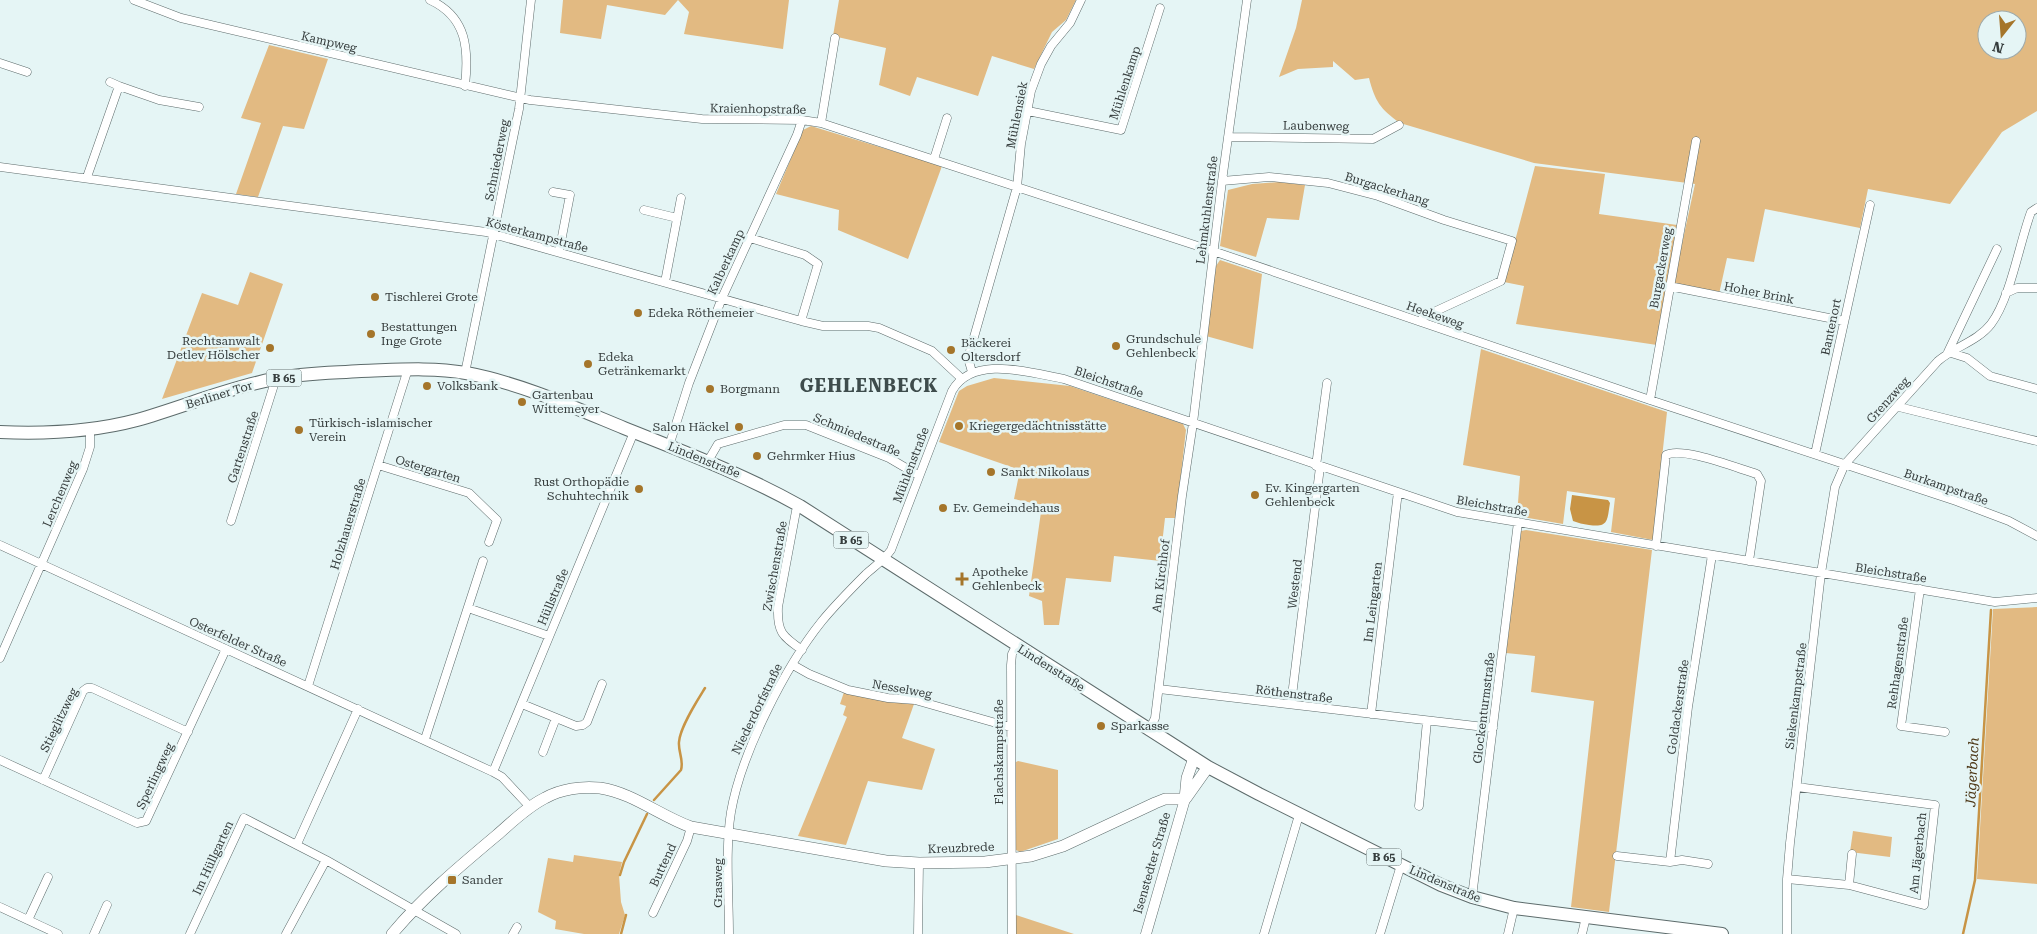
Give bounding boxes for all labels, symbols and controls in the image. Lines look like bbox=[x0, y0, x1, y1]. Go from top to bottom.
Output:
north arrow bbox=[1977, 10, 2027, 60]
street label: Kampweg bbox=[300, 29, 358, 55]
text: N bbox=[1990, 38, 2006, 57]
street label: Mühlenkamp bbox=[1106, 44, 1144, 122]
street label: Mühlensiek bbox=[1004, 80, 1030, 150]
street label: Kraienhopstraße bbox=[710, 101, 807, 117]
street label: Schniederweg bbox=[482, 118, 512, 202]
street label: Laubenweg bbox=[1283, 118, 1350, 134]
street label: Lehmkuhlenstraße bbox=[1193, 155, 1221, 265]
street label: Burgackerhang bbox=[1343, 170, 1431, 209]
street label: Kösterkampstraße bbox=[484, 215, 590, 256]
street label: Burgackerweg bbox=[1647, 226, 1675, 310]
street label: Kalberkamp bbox=[705, 227, 747, 297]
street label: Hoher Brink bbox=[1723, 279, 1796, 307]
place label: Tischlerei Grote bbox=[385, 290, 478, 304]
marker: Tischlerei Grote bbox=[369, 291, 381, 303]
street label: Bantenort bbox=[1818, 297, 1844, 357]
street label: Heekeweg bbox=[1404, 299, 1466, 331]
place label: Edeka Röthemeier bbox=[648, 306, 754, 320]
marker: Edeka Röthemeier bbox=[632, 307, 644, 319]
place label: Bestattungen Inge Grote bbox=[381, 320, 458, 348]
marker: Bestattungen Inge Grote bbox=[365, 328, 377, 340]
place label: Grundschule Gehlenbeck bbox=[1126, 332, 1201, 360]
place label: Rechtsanwalt Detlev Hölscher bbox=[167, 334, 261, 362]
place label: Bäckerei Oltersdorf bbox=[961, 336, 1021, 364]
marker: Grundschule Gehlenbeck bbox=[1110, 340, 1122, 352]
marker: Rechtsanwalt Detlev Hölscher bbox=[264, 342, 276, 354]
marker: Bäckerei Oltersdorf bbox=[945, 344, 957, 356]
place label: Edeka Getränkemarkt bbox=[598, 350, 686, 378]
marker: Edeka Getränkemarkt bbox=[582, 358, 594, 370]
street label: Bleichstraße bbox=[1073, 364, 1146, 401]
road number: B 65 bbox=[266, 369, 302, 386]
street label: Grenzweg bbox=[1864, 374, 1913, 426]
district label: GEHLENBECK bbox=[800, 375, 938, 396]
street label: Berliner Tor bbox=[184, 378, 254, 412]
place label: Volksbank bbox=[437, 379, 499, 393]
marker: Volksbank bbox=[421, 380, 433, 392]
place label: Borgmann bbox=[720, 382, 780, 396]
marker: Borgmann bbox=[704, 383, 716, 395]
place label: Gartenbau Wittemeyer bbox=[532, 388, 599, 416]
marker: Gartenbau Wittemeyer bbox=[516, 396, 528, 408]
street label: Gartenstraße bbox=[225, 409, 261, 485]
street label: Schmiedestraße bbox=[811, 410, 903, 460]
place label: Türkisch-islamischer Verein bbox=[309, 416, 433, 444]
place label: Kriegergedächtnisstätte bbox=[969, 419, 1107, 433]
place label: Salon Häckel bbox=[653, 420, 729, 434]
marker: Kriegergedächtnisstätte bbox=[953, 420, 965, 432]
marker: Salon Häckel bbox=[733, 421, 745, 433]
marker: Türkisch-islamischer Verein bbox=[293, 424, 305, 436]
street label: Mühlenstraße bbox=[890, 425, 932, 505]
street label: Lindenstraße bbox=[666, 439, 743, 481]
place label: Gehrmker Hius bbox=[767, 449, 856, 463]
marker: Gehrmker Hius bbox=[751, 450, 763, 462]
street label: Ostergarten bbox=[393, 452, 463, 486]
street label: Lerchenweg bbox=[40, 459, 80, 529]
place label: Sankt Nikolaus bbox=[1001, 465, 1089, 479]
marker: Sankt Nikolaus bbox=[985, 466, 997, 478]
street label: Burkampstraße bbox=[1902, 466, 1990, 508]
place label: Rust Orthopädie Schuhtechnik bbox=[534, 475, 629, 503]
street label: Holzhauerstraße bbox=[327, 476, 369, 572]
place label: Ev. Kingergarten Gehlenbeck bbox=[1265, 481, 1360, 509]
marker: Rust Orthopädie Schuhtechnik bbox=[633, 483, 645, 495]
marker: Ev. Kingergarten Gehlenbeck bbox=[1249, 489, 1261, 501]
street label: Bleichstraße bbox=[1455, 493, 1529, 519]
place label: Ev. Gemeindehaus bbox=[953, 501, 1060, 515]
marker: Ev. Gemeindehaus bbox=[937, 502, 949, 514]
street label: Zwischenstraße bbox=[760, 519, 790, 612]
road number: B 65 bbox=[834, 532, 868, 548]
street label: Am Kirchhof bbox=[1150, 538, 1172, 613]
street label: Westend bbox=[1285, 558, 1305, 610]
street label: Bleichstraße bbox=[1854, 560, 1928, 586]
street label: Im Leingarten bbox=[1361, 561, 1385, 643]
place label: Apotheke Gehlenbeck bbox=[972, 565, 1043, 593]
street label: Hüllstraße bbox=[535, 566, 571, 628]
marker: Apotheke Gehlenbeck bbox=[956, 573, 968, 585]
street label: Osterfelder Straße bbox=[187, 614, 289, 670]
street label: Rehhagenstraße bbox=[1885, 616, 1911, 710]
street label: Lindenstraße bbox=[1015, 642, 1088, 694]
street label: Siekenkampstraße bbox=[1783, 642, 1810, 750]
street label: Glockenturmstraße bbox=[1470, 651, 1498, 764]
street label: Goldackerstraße bbox=[1664, 658, 1692, 755]
street label: Niederdorfstraße bbox=[729, 661, 785, 757]
street label: Nesselweg bbox=[871, 677, 933, 701]
street label: Röthenstraße bbox=[1255, 682, 1334, 706]
street label: Stieglitzweg bbox=[37, 685, 81, 755]
street label: Flachskampstraße bbox=[992, 699, 1006, 805]
place label: Sparkasse bbox=[1111, 719, 1170, 733]
marker: Sparkasse bbox=[1095, 720, 1107, 732]
water label: Jägerbach bbox=[1962, 736, 1982, 808]
street label: Sperlingweg bbox=[133, 740, 177, 812]
street label: Isenstedter Straße bbox=[1131, 810, 1173, 915]
street label: Am Jägerbach bbox=[1907, 811, 1929, 894]
street label: Im Hüllgarten bbox=[190, 818, 236, 897]
street label: Kreuzbrede bbox=[927, 840, 995, 856]
street label: Buttend bbox=[647, 841, 679, 889]
road number: B 65 bbox=[1366, 849, 1402, 866]
street label: Grasweg bbox=[711, 858, 725, 908]
street label: Lindenstraße bbox=[1407, 863, 1483, 906]
place label: Sander bbox=[462, 873, 503, 887]
marker: Sander bbox=[446, 874, 458, 886]

